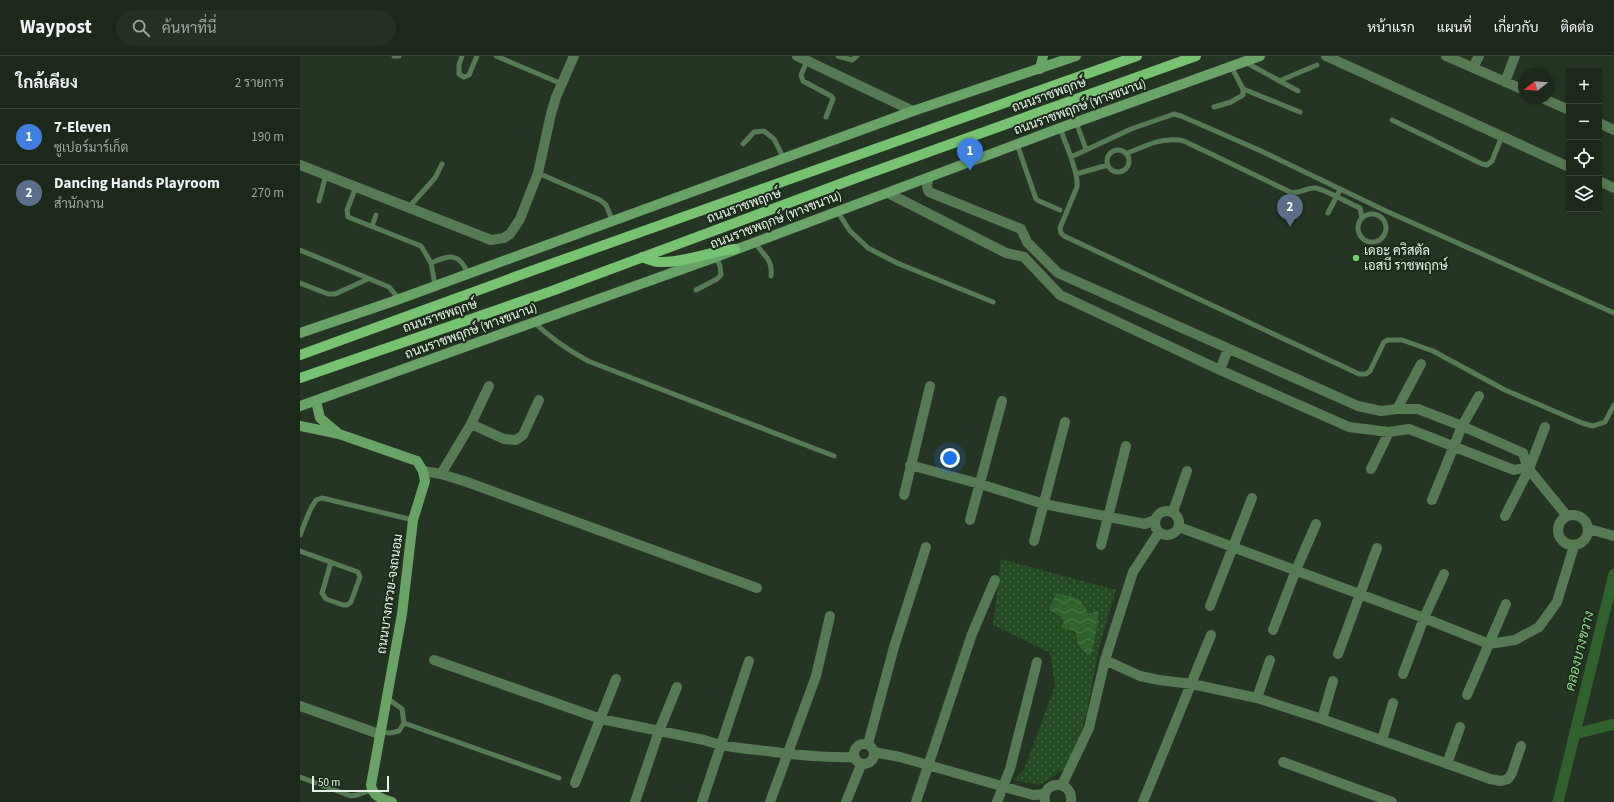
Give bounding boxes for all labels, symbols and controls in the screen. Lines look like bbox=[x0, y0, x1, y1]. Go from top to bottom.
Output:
search box bbox=[116, 10, 396, 46]
text: Waypost bbox=[20, 14, 92, 41]
icon: search bbox=[130, 17, 152, 39]
text: ค้นหาที่นี่ bbox=[162, 18, 217, 39]
text: หน้าแรก bbox=[1367, 18, 1415, 38]
text: แผนที่ bbox=[1437, 18, 1472, 38]
text: เกี่ยวกับ bbox=[1494, 18, 1538, 38]
text: ติดต่อ bbox=[1560, 18, 1594, 38]
north arrow bbox=[1518, 68, 1554, 104]
map controls bbox=[1566, 68, 1602, 212]
button: + bbox=[1566, 68, 1602, 104]
text: ใกล้เคียง bbox=[16, 71, 78, 95]
street label: ถนนราชพฤกษ์ bbox=[1009, 72, 1089, 117]
text: 2 รายการ bbox=[235, 74, 284, 92]
street label: ถนนราชพฤกษ์ (ทางขนาน) bbox=[1011, 74, 1149, 139]
button: − bbox=[1566, 104, 1602, 140]
text: 7-Eleven bbox=[54, 117, 111, 138]
text: 1 bbox=[26, 128, 32, 146]
text: 190 m bbox=[251, 128, 284, 146]
pin: 1 bbox=[957, 138, 983, 171]
text: ซูเปอร์มาร์เก็ต bbox=[54, 139, 128, 157]
button: locate bbox=[1566, 140, 1602, 176]
text: Dancing Hands Playroom bbox=[54, 173, 220, 194]
button: layers bbox=[1566, 176, 1602, 212]
street label: ถนนราชพฤกษ์ bbox=[704, 183, 784, 228]
text: 2 bbox=[26, 184, 32, 202]
text: 270 m bbox=[251, 184, 284, 202]
street label: ถนนราชพฤกษ์ (ทางขนาน) bbox=[707, 186, 844, 253]
pin: 2 bbox=[1277, 194, 1303, 227]
text: สำนักงาน bbox=[54, 195, 104, 213]
place label: เดอะ คริสตัล เอสบี ราชพฤกษ์ bbox=[1364, 242, 1448, 275]
marker: เดอะ คริสตัล เอสบี ราชพฤกษ์ bbox=[1351, 253, 1361, 263]
street label: ถนนราชพฤกษ์ bbox=[400, 294, 480, 337]
street label: ถนนราชพฤกษ์ (ทางขนาน) bbox=[402, 298, 540, 363]
your location bbox=[940, 448, 960, 468]
street label: ถนนบางกรวย-จงถนอม bbox=[373, 533, 407, 655]
water label: คลองบางขวาง bbox=[1560, 609, 1600, 693]
scale bar bbox=[312, 774, 389, 793]
text: 50 m bbox=[318, 775, 340, 790]

